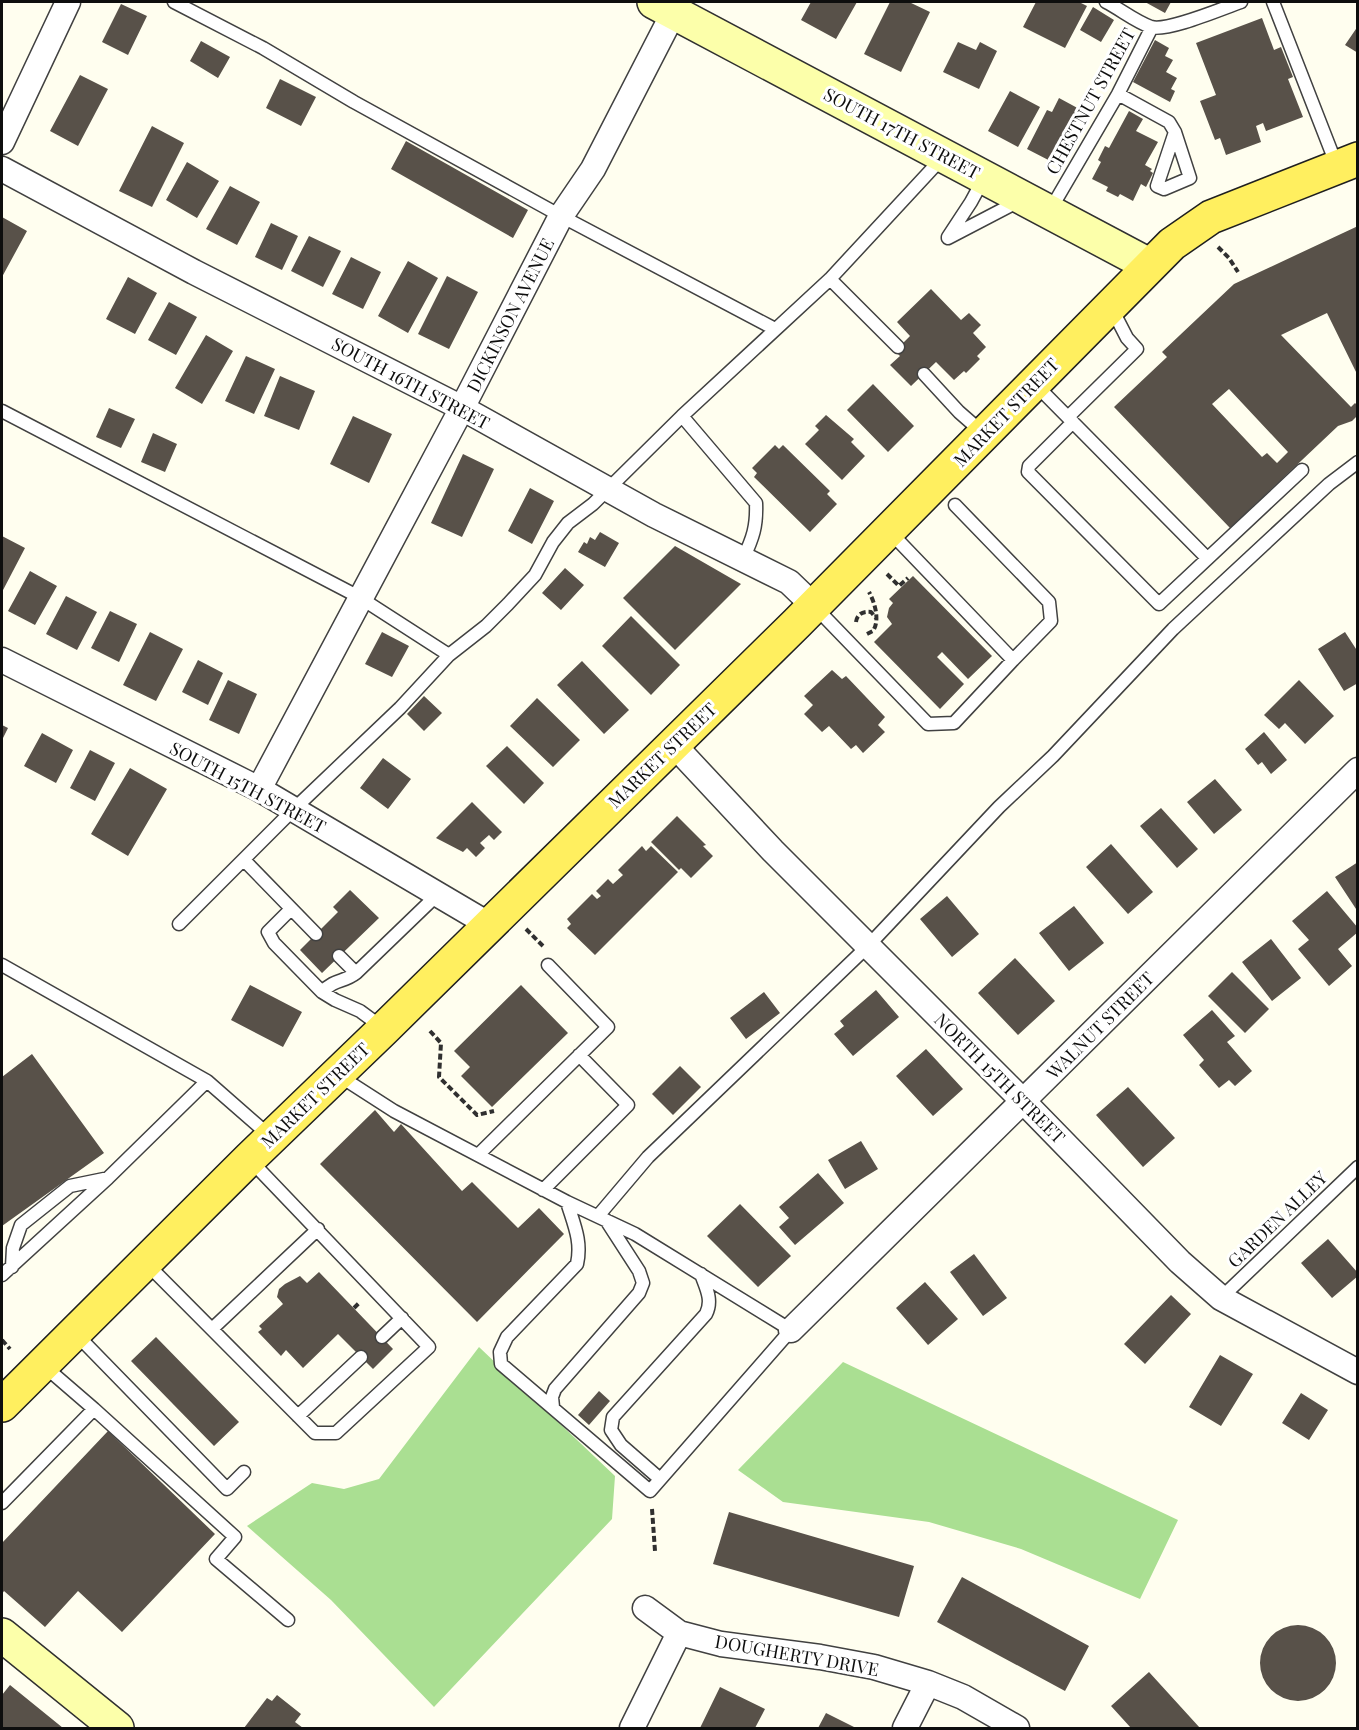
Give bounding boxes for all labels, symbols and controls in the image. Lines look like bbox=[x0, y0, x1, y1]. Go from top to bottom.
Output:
street label: CHESTNUT STREET bbox=[1040, 24, 1140, 178]
street label: SOUTH 17TH STREET bbox=[820, 82, 984, 184]
street label: DICKINSON AVENUE bbox=[461, 234, 559, 396]
street label: SOUTH 16TH STREET bbox=[328, 331, 494, 435]
street label: MARKET STREET bbox=[948, 353, 1064, 471]
street label: MARKET STREET bbox=[603, 697, 721, 813]
street label: SOUTH 15TH STREET bbox=[166, 736, 330, 838]
street label: WALNUT STREET bbox=[1040, 966, 1159, 1085]
street label: NORTH 15TH STREET bbox=[929, 1007, 1071, 1149]
street label: MARKET STREET bbox=[256, 1037, 374, 1153]
street label: GARDEN ALLEY bbox=[1222, 1165, 1332, 1273]
street label: DOUGHERTY DRIVE bbox=[713, 1629, 881, 1681]

